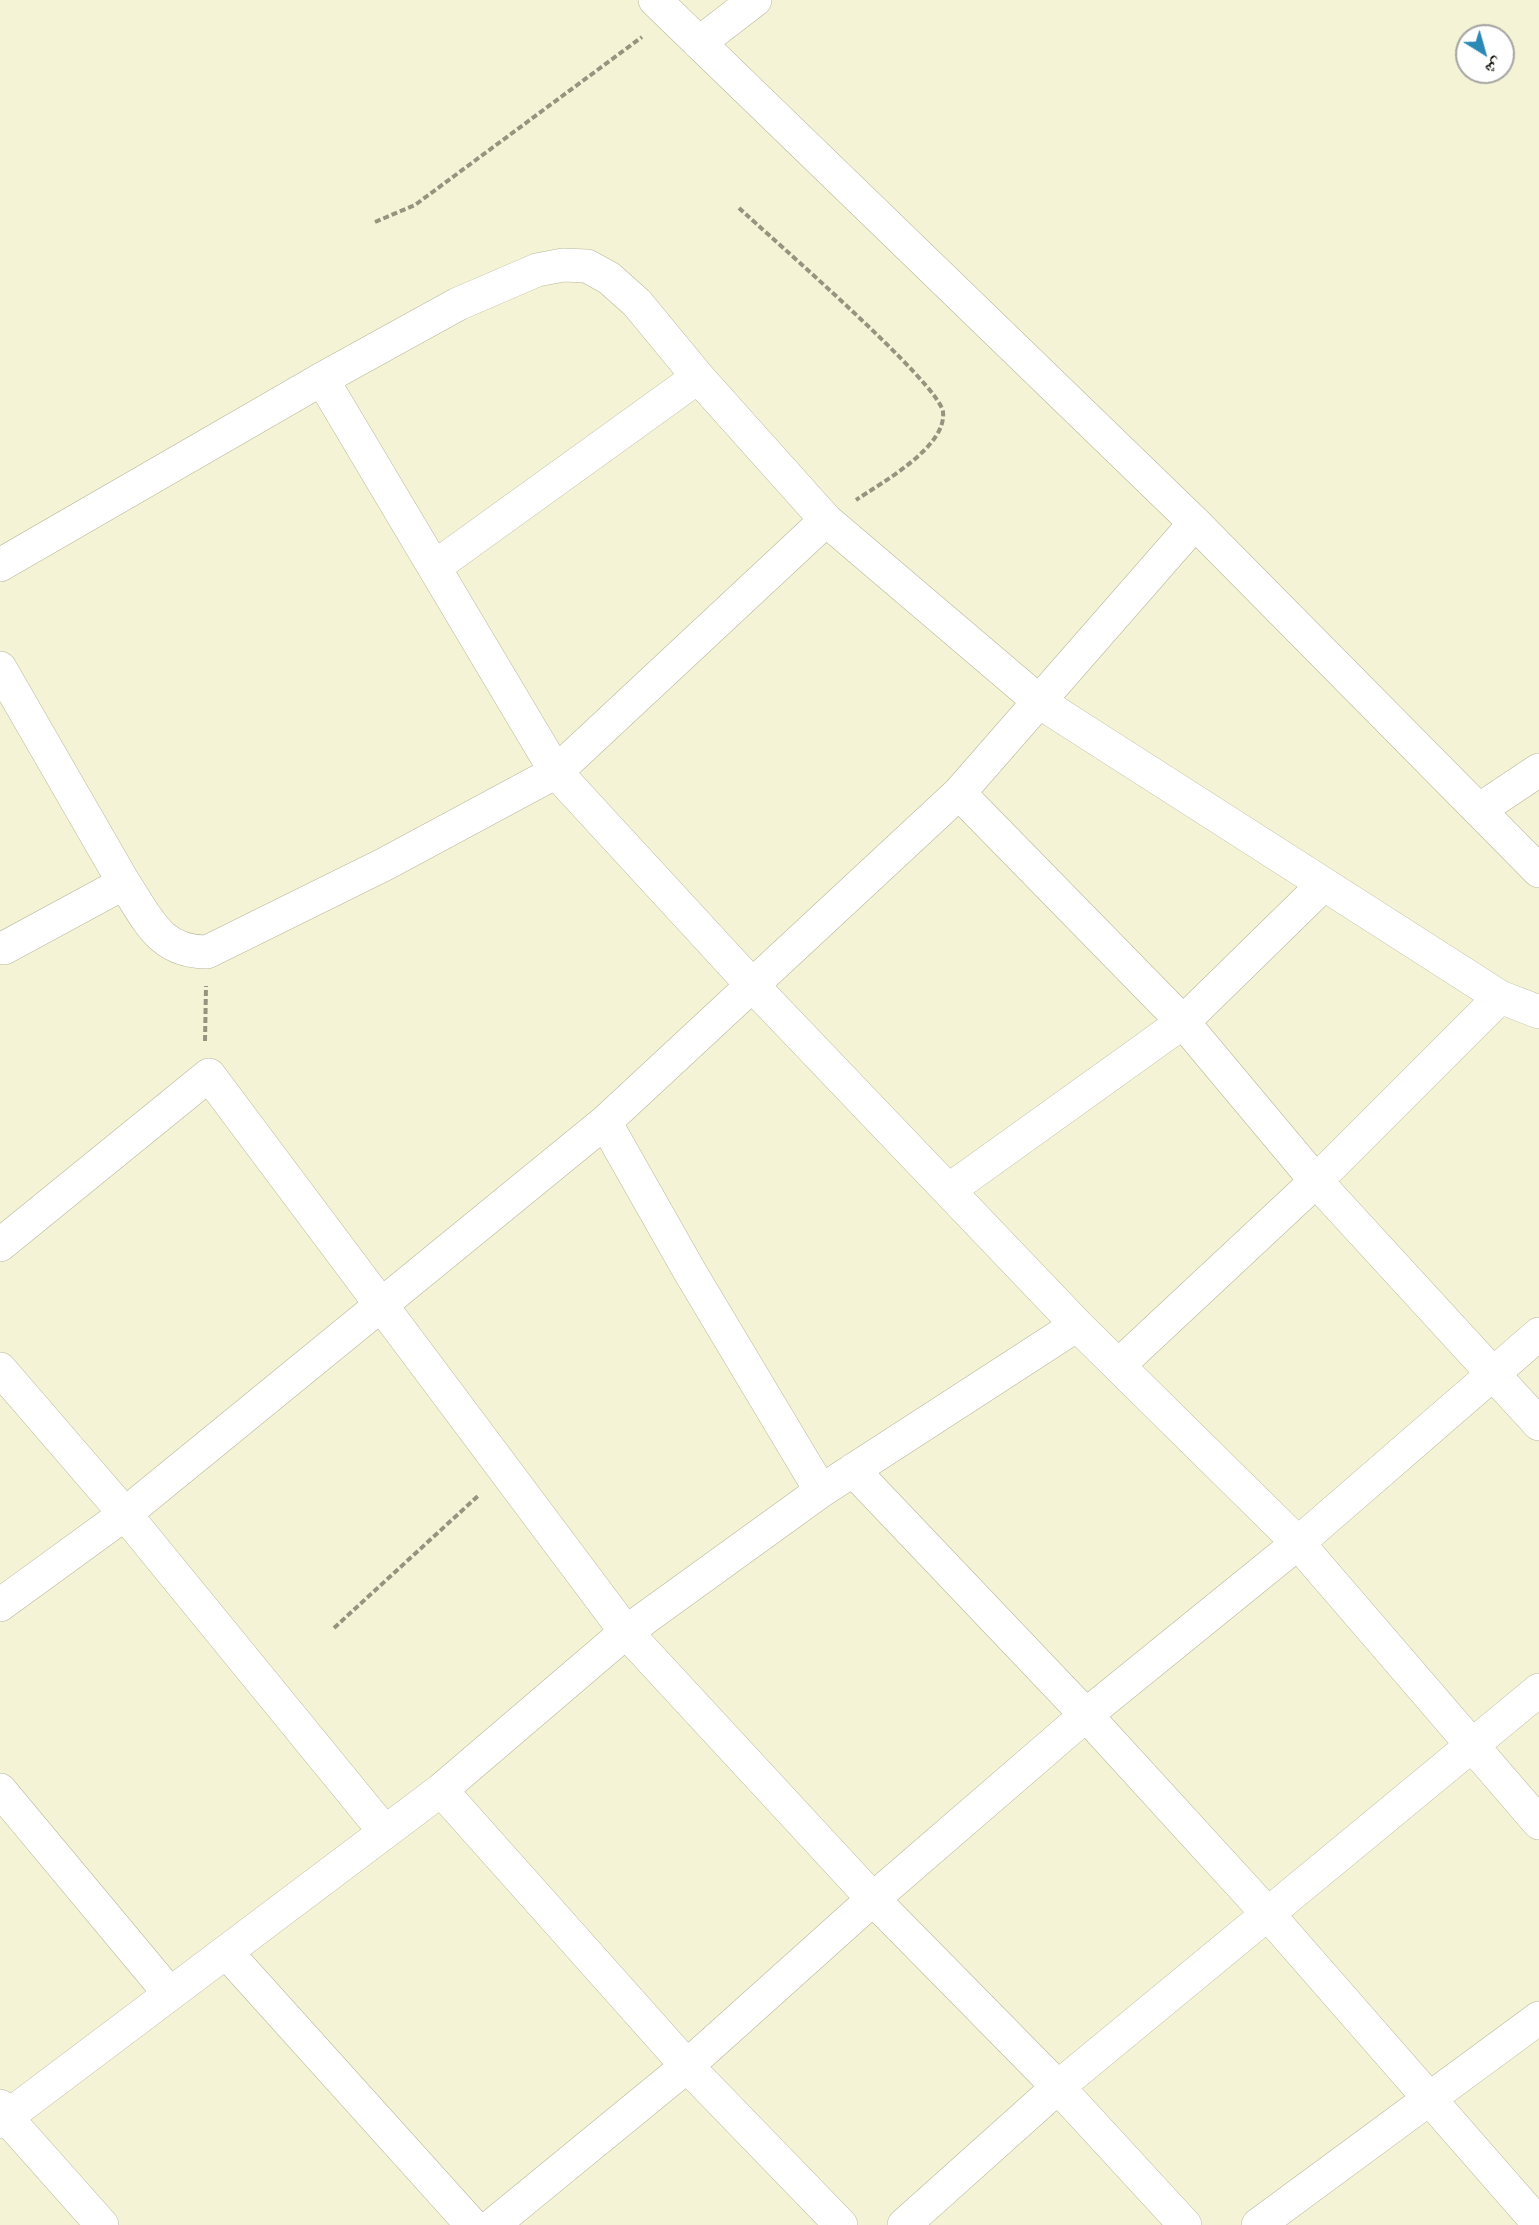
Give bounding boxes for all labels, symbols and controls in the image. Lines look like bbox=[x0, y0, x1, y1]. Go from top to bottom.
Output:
north arrow bbox=[1455, 24, 1515, 84]
text: ش bbox=[1482, 54, 1507, 79]

